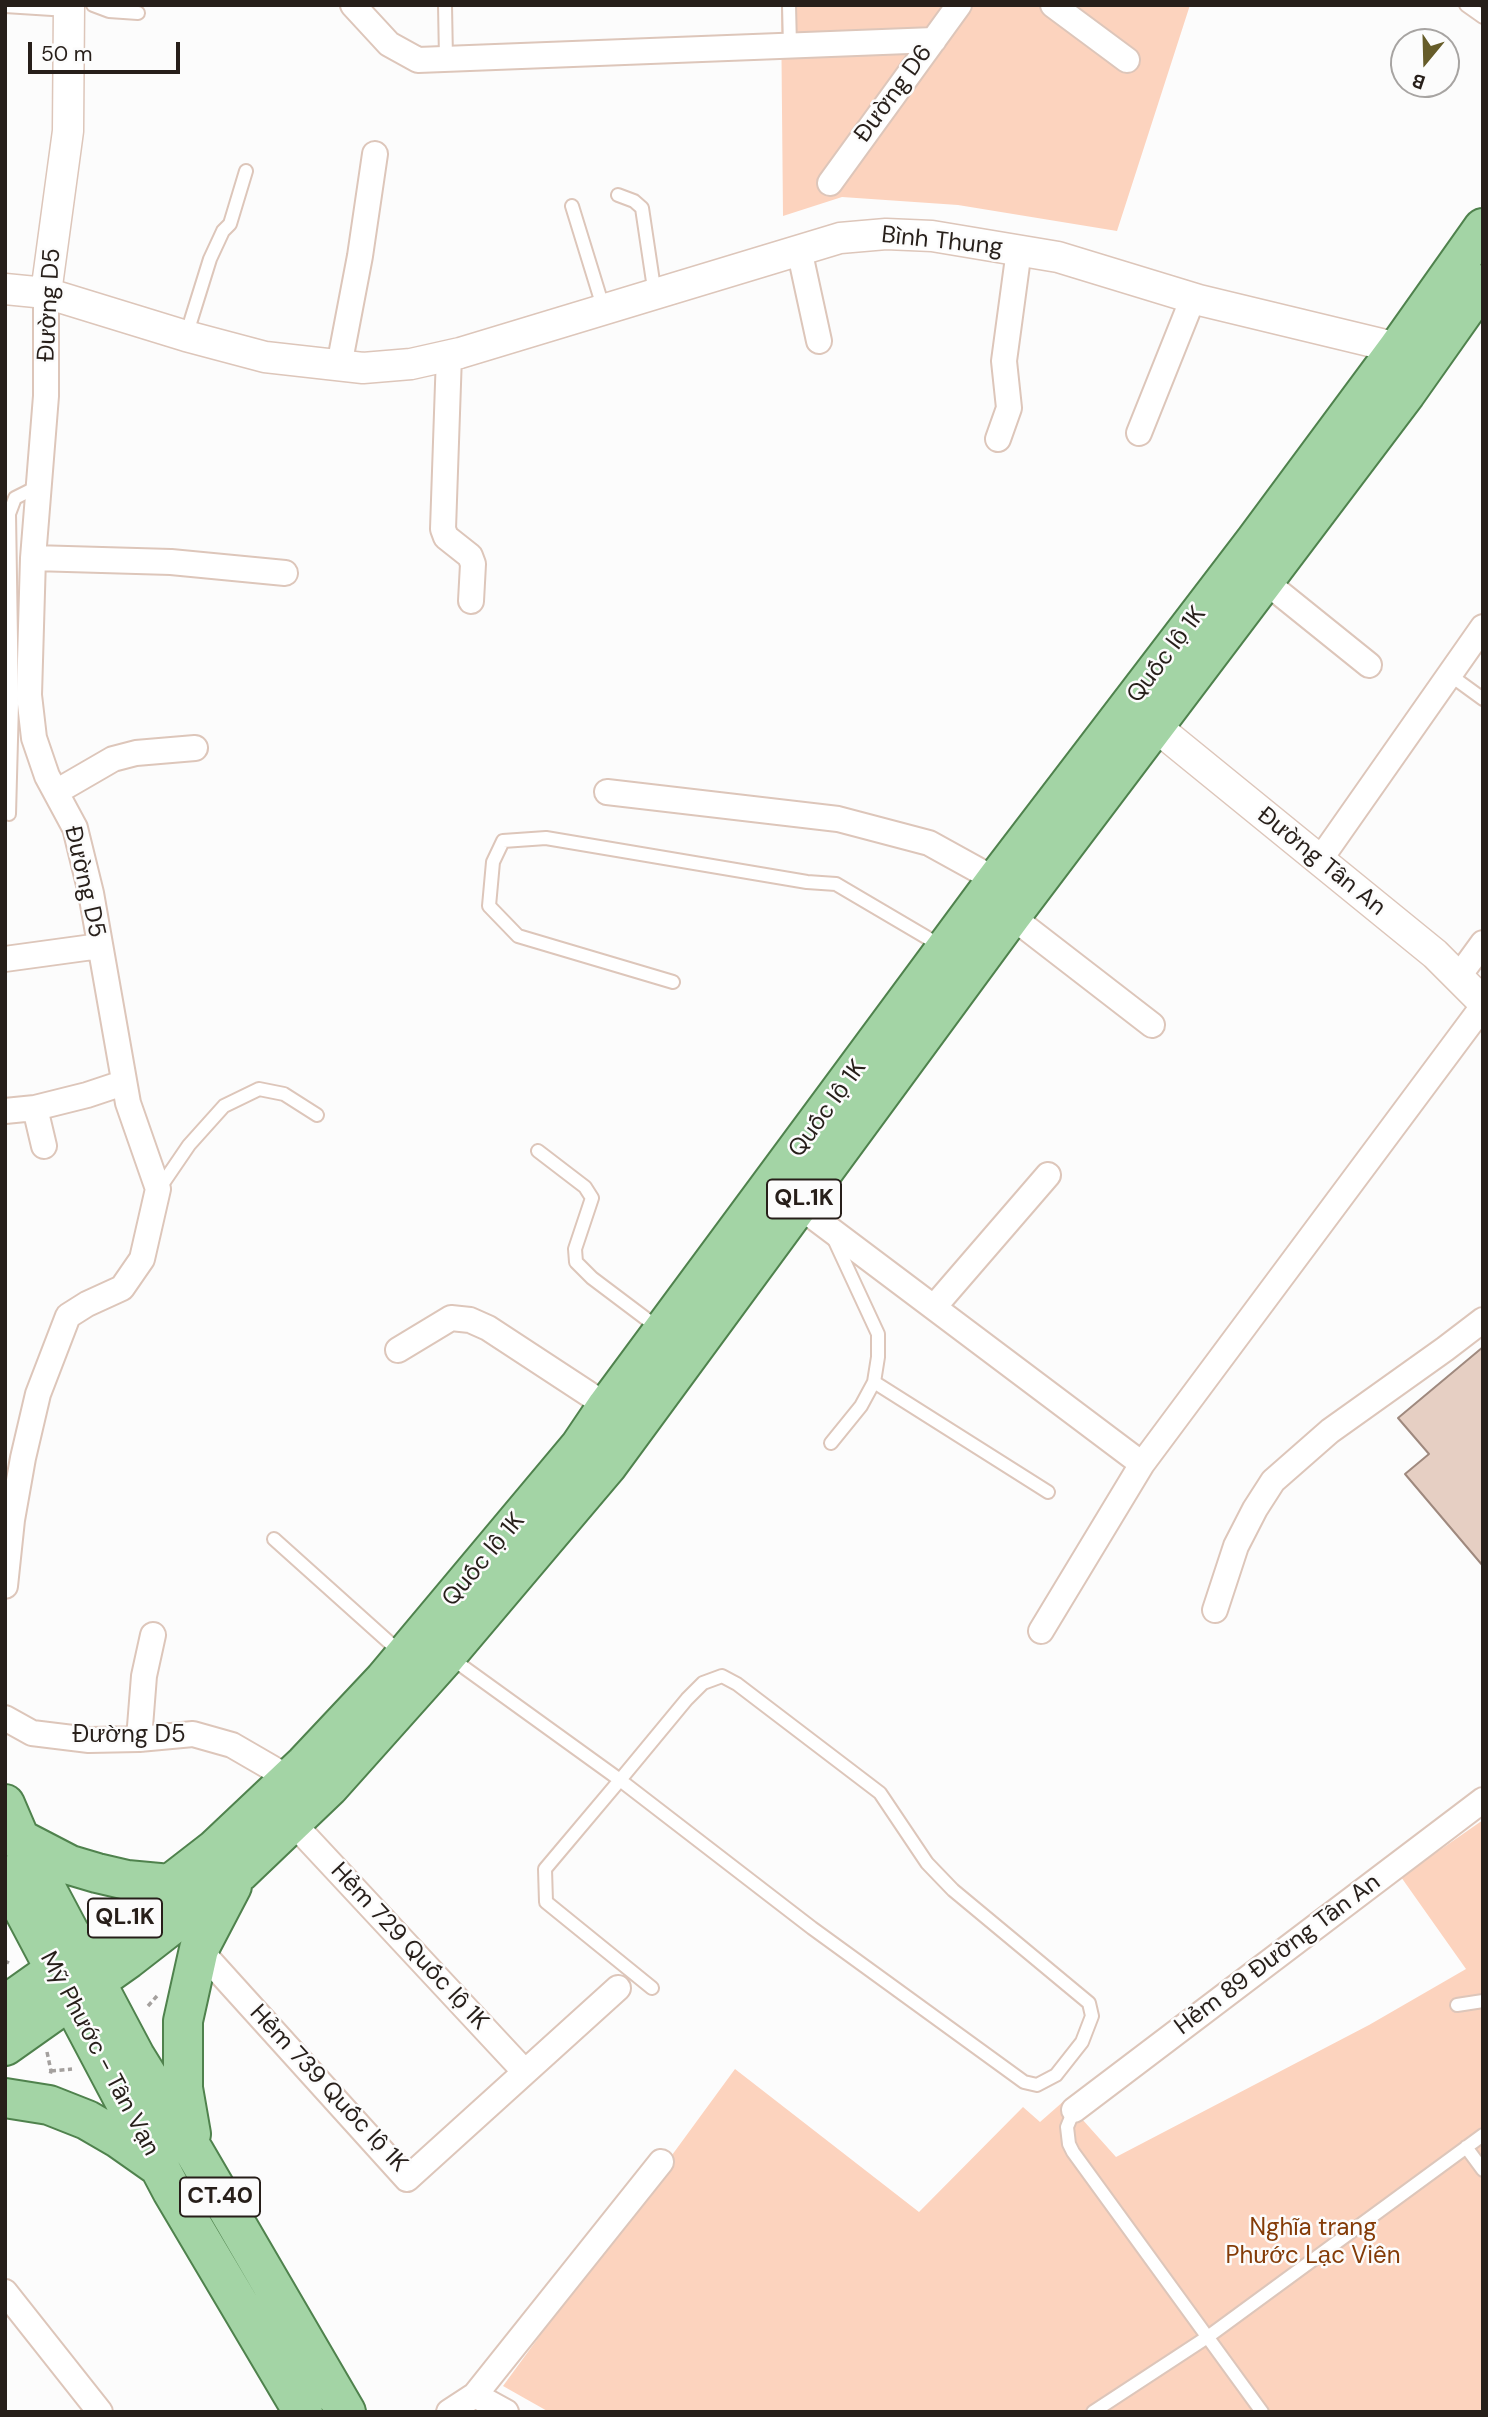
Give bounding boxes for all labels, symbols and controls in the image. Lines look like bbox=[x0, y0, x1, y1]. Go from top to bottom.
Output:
scale bar bbox=[32, 28, 184, 72]
north arrow bbox=[1390, 28, 1460, 98]
street label: Đường D6 bbox=[849, 39, 939, 149]
text: 50 m bbox=[41, 40, 92, 68]
text: B bbox=[1409, 68, 1428, 95]
street label: Bình Thung bbox=[880, 221, 1004, 263]
street label: Đường D5 bbox=[33, 248, 67, 362]
street label: Quốc lộ 1K bbox=[1121, 601, 1213, 709]
street label: Đường Tân An bbox=[1251, 801, 1391, 923]
street label: Đường D5 bbox=[57, 823, 111, 941]
street label: Quốc lộ 1K bbox=[783, 1055, 873, 1163]
road number: QL.1K bbox=[767, 1180, 841, 1218]
street label: Quốc lộ 1K bbox=[437, 1507, 531, 1613]
street label: Đường D5 bbox=[72, 1722, 186, 1750]
street label: Hẻm 729 Quốc lộ 1K bbox=[324, 1857, 494, 2037]
street label: Hẻm 89 Đường Tân An bbox=[1170, 1868, 1386, 2042]
road number: QL.1K bbox=[88, 1898, 162, 1938]
street label: Mỹ Phước - Tân Vạn bbox=[33, 1947, 165, 2161]
street label: Hẻm 739 Quốc lộ 1K bbox=[243, 2000, 413, 2178]
road number: CT.40 bbox=[180, 2178, 260, 2216]
park label: Nghĩa trang Phước Lạc Viên bbox=[1226, 2215, 1400, 2271]

